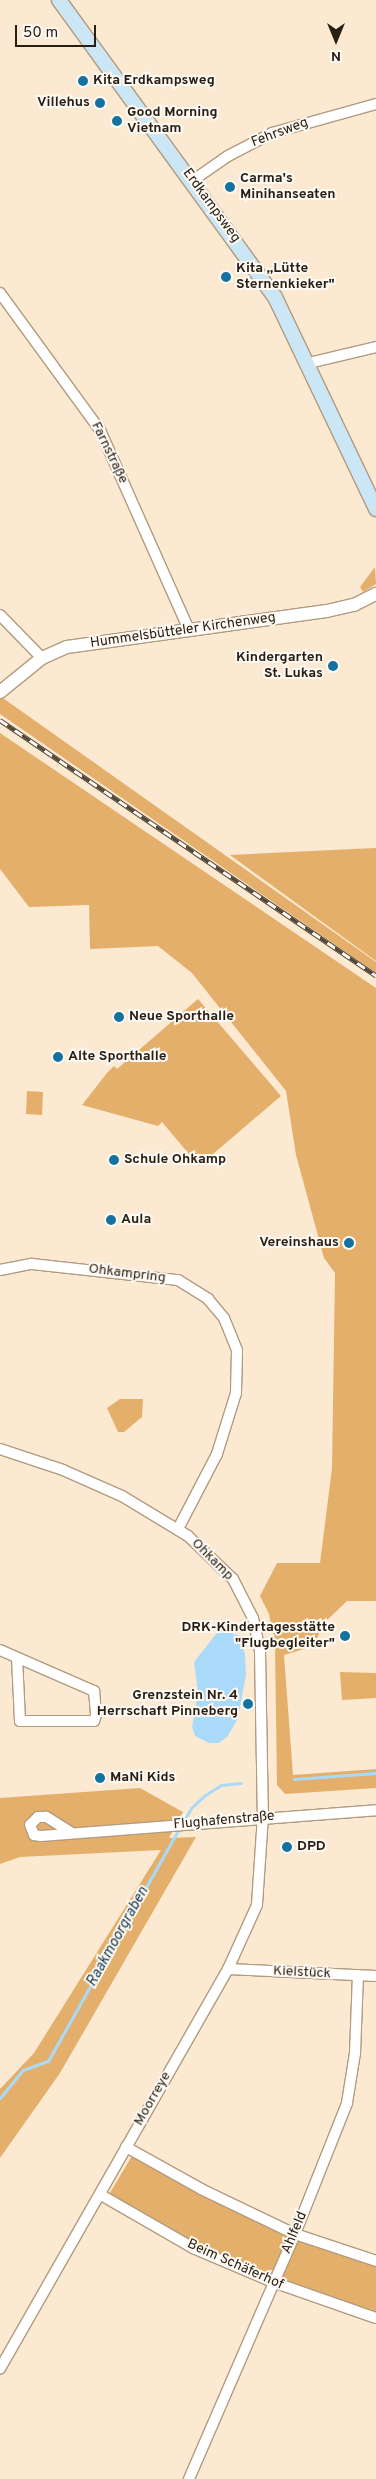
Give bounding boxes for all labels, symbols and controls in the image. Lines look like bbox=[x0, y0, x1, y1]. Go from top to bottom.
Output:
scale bar bbox=[18, 15, 99, 47]
north arrow bbox=[311, 15, 361, 65]
text: 50 m bbox=[23, 24, 58, 43]
text: N bbox=[331, 47, 341, 64]
place label: Kita Erdkampsweg bbox=[93, 73, 215, 89]
marker: Kita Erdkampsweg bbox=[77, 75, 89, 87]
place label: Villehus bbox=[37, 95, 90, 111]
marker: Villehus bbox=[94, 97, 106, 109]
place label: Good Morning Vietnam bbox=[127, 105, 218, 138]
street label: Fehrsweg bbox=[249, 114, 311, 152]
marker: Good Morning Vietnam bbox=[111, 115, 123, 127]
street label: Erdkampsweg bbox=[178, 166, 244, 246]
place label: Carma's Minihanseaten bbox=[240, 171, 336, 203]
marker: Carma's Minihanseaten bbox=[224, 181, 236, 193]
place label: Kita „Lütte Sternenkieker" bbox=[236, 261, 335, 294]
marker: Kita „Lütte Sternenkieker" bbox=[220, 271, 232, 283]
street label: Farnstraße bbox=[87, 419, 131, 487]
street label: Hummelsbütteler Kirchenweg bbox=[89, 610, 277, 652]
place label: Kindergarten St. Lukas bbox=[236, 650, 323, 682]
marker: Kindergarten St. Lukas bbox=[327, 660, 339, 672]
place label: Neue Sporthalle bbox=[129, 1009, 234, 1025]
marker: Neue Sporthalle bbox=[113, 1011, 125, 1023]
place label: Alte Sporthalle bbox=[68, 1049, 167, 1065]
marker: Alte Sporthalle bbox=[52, 1051, 64, 1063]
place label: Schule Ohkamp bbox=[124, 1152, 226, 1168]
marker: Schule Ohkamp bbox=[108, 1154, 120, 1166]
place label: Aula bbox=[121, 1212, 151, 1228]
marker: Aula bbox=[105, 1214, 117, 1226]
place label: Vereinshaus bbox=[259, 1235, 339, 1251]
marker: Vereinshaus bbox=[343, 1237, 355, 1249]
street label: Ohkampring bbox=[88, 1261, 166, 1287]
street label: Ohkamp bbox=[187, 1535, 237, 1585]
place label: DRK-Kindertagesstätte "Flugbegleiter" bbox=[181, 1620, 335, 1652]
marker: DRK-Kindertagesstätte "Flugbegleiter" bbox=[339, 1630, 351, 1642]
place label: Grenzstein Nr. 4 Herrschaft Pinneberg bbox=[97, 1688, 238, 1720]
marker: Grenzstein Nr. 4 Herrschaft Pinneberg bbox=[242, 1698, 254, 1710]
place label: MaNi Kids bbox=[110, 1770, 176, 1786]
marker: MaNi Kids bbox=[94, 1772, 106, 1784]
street label: Flughafenstraße bbox=[173, 1808, 275, 1834]
place label: DPD bbox=[297, 1839, 326, 1855]
marker: DPD bbox=[281, 1841, 293, 1853]
water label: Raakmoorgraben bbox=[83, 1884, 153, 1990]
street label: Kielstück bbox=[273, 1963, 331, 1983]
street label: Moorreye bbox=[131, 2069, 175, 2129]
street label: Ahlfeld bbox=[279, 2209, 311, 2257]
street label: Beim Schäferhof bbox=[184, 2236, 286, 2294]

